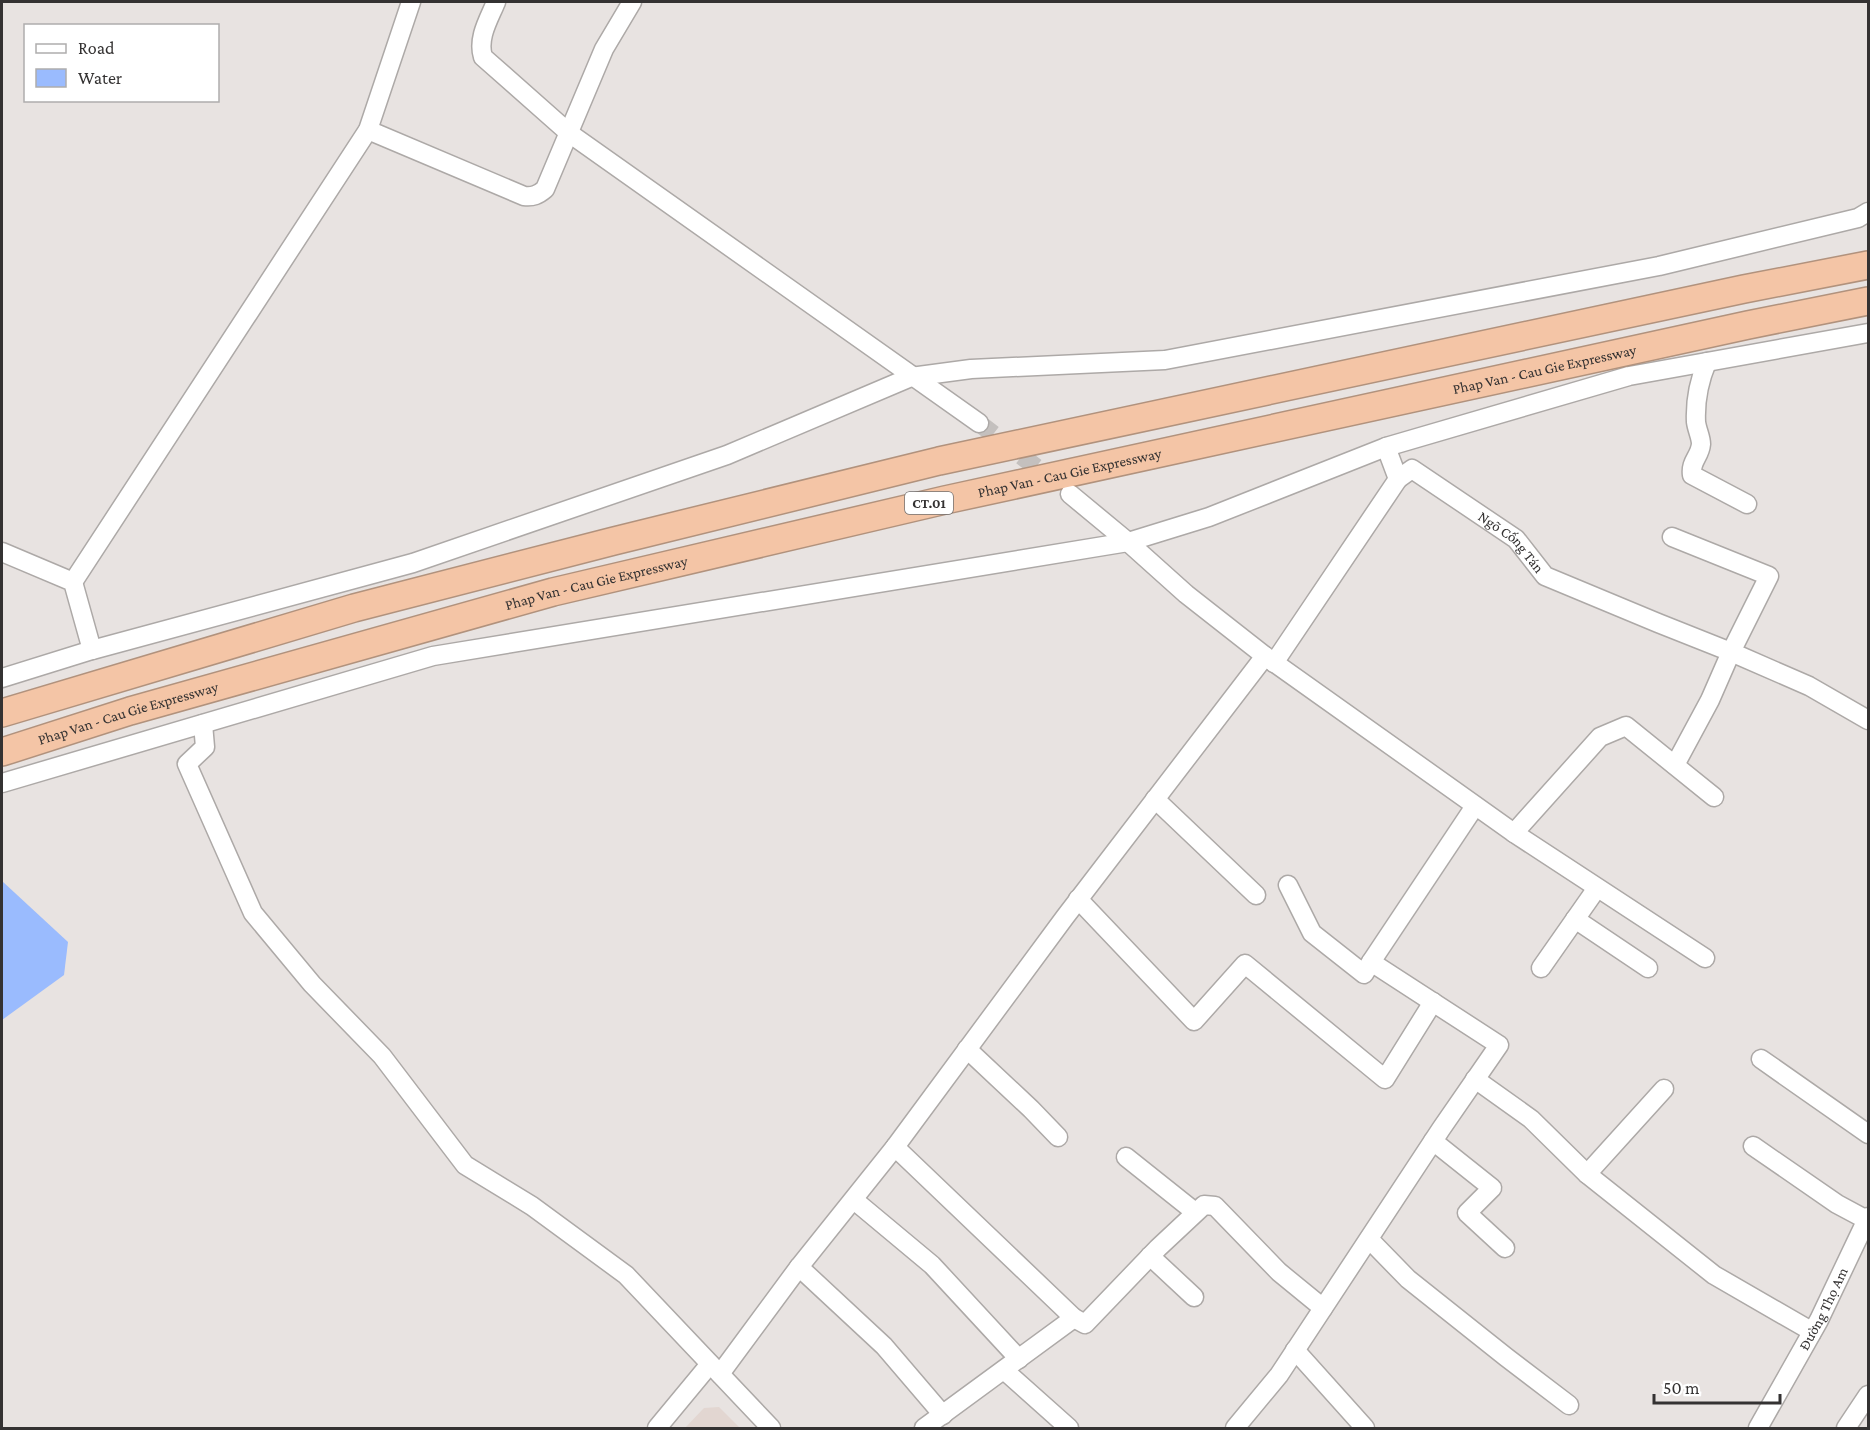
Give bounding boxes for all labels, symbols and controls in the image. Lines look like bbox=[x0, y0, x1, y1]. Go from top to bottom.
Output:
legend bbox=[24, 24, 219, 102]
text: Road bbox=[78, 38, 115, 58]
text: Water bbox=[78, 68, 123, 88]
street label: Phap Van - Cau Gie Expressway bbox=[1451, 342, 1638, 397]
street label: Phap Van - Cau Gie Expressway bbox=[976, 445, 1163, 501]
road number: CT.01 bbox=[905, 492, 953, 514]
street label: Ngõ Cống Tán bbox=[1475, 508, 1547, 576]
street label: Phap Van - Cau Gie Expressway bbox=[503, 553, 689, 613]
street label: Phap Van - Cau Gie Expressway bbox=[36, 679, 220, 748]
street label: Đường Thọ Am bbox=[1796, 1265, 1851, 1353]
scale bar bbox=[1654, 1367, 1780, 1405]
text: 50 m bbox=[1663, 1378, 1700, 1398]

